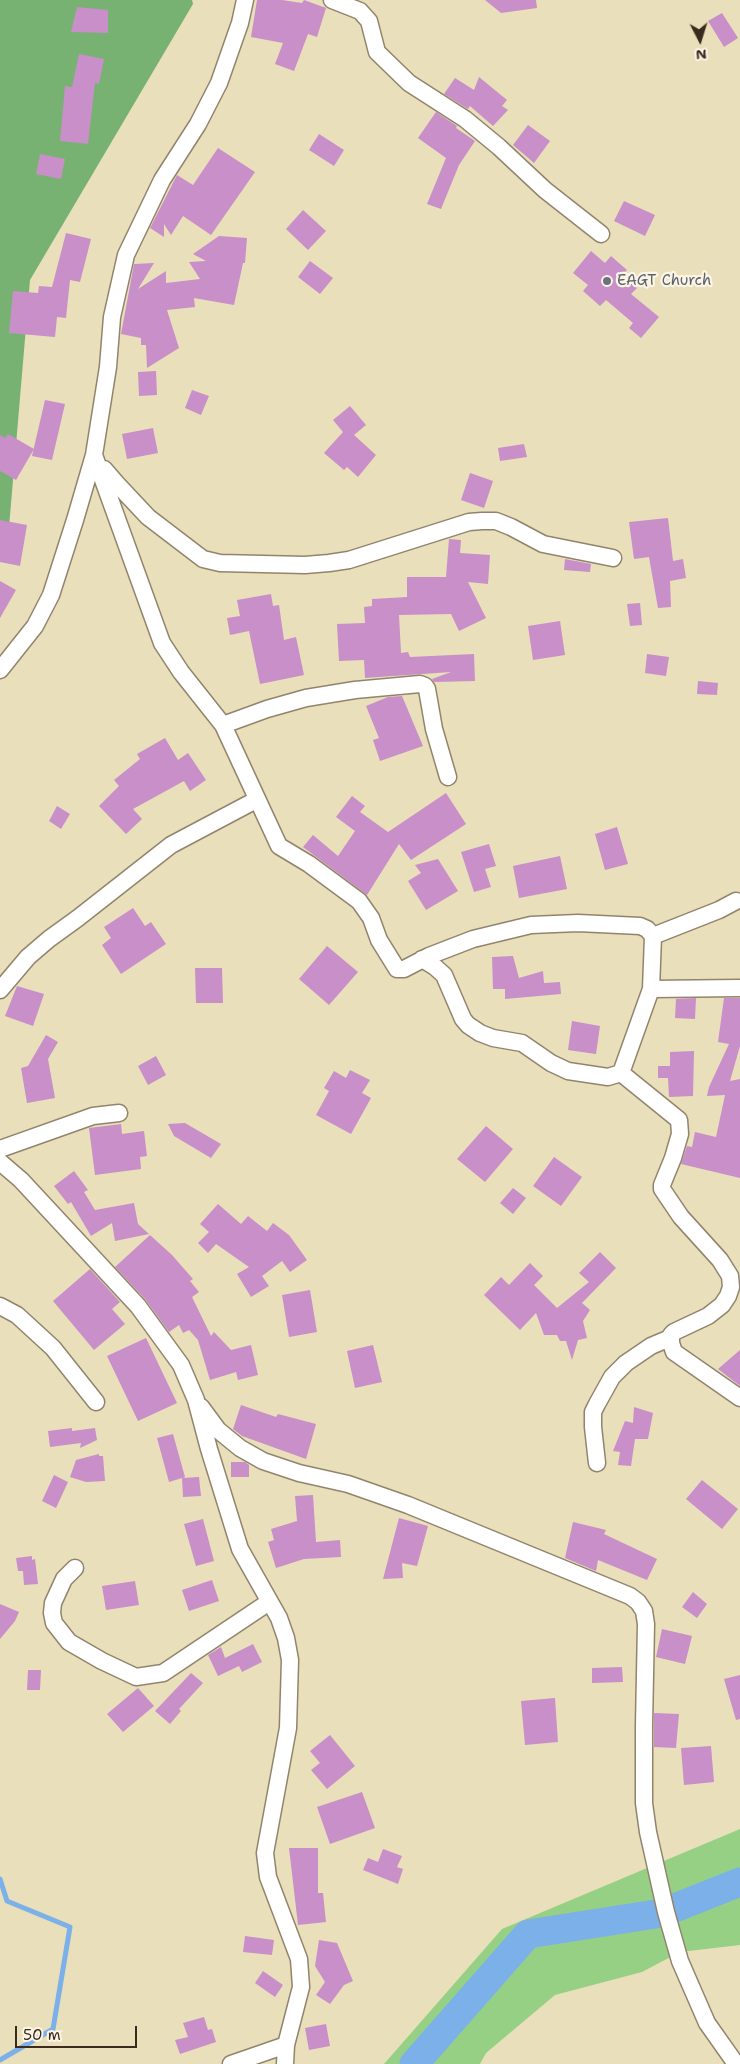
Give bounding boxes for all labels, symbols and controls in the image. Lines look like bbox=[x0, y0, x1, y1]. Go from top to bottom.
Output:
north arrow bbox=[675, 15, 725, 65]
text: N bbox=[695, 45, 708, 64]
place label: EAGT Church bbox=[617, 272, 711, 290]
marker: EAGT Church bbox=[601, 275, 613, 287]
scale bar bbox=[18, 2016, 140, 2048]
text: 50 m bbox=[23, 2025, 61, 2045]

